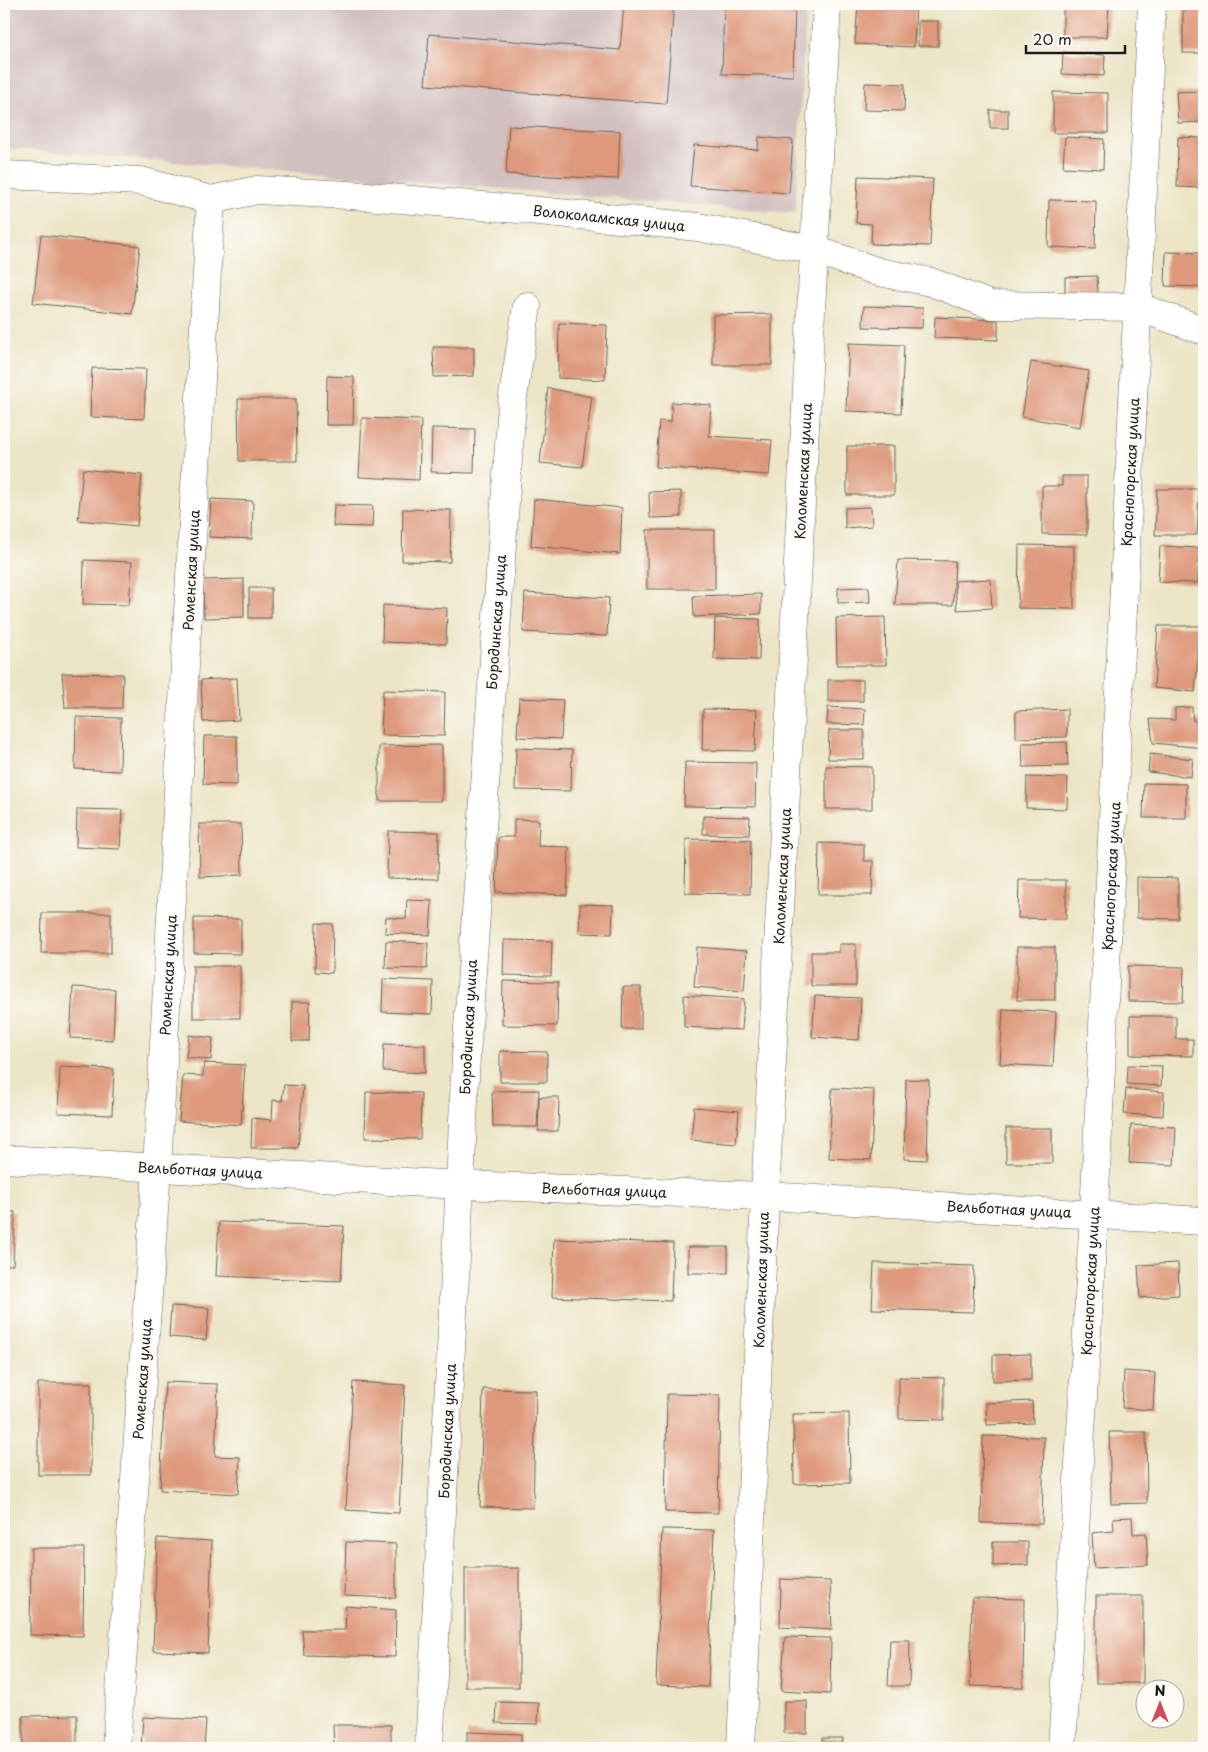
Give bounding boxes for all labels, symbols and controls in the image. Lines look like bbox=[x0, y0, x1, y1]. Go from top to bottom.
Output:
scale bar bbox=[1026, 22, 1124, 54]
text: 20 m bbox=[1033, 27, 1072, 50]
street label: Волоколамская улица bbox=[532, 200, 686, 236]
street label: Красногорская улица bbox=[1116, 397, 1144, 547]
street label: Коломенская улица bbox=[789, 402, 817, 540]
street label: Роменская улица bbox=[177, 509, 205, 631]
street label: Бородинская улица bbox=[481, 554, 511, 690]
street label: Красногорская улица bbox=[1097, 801, 1125, 951]
street label: Коломенская улица bbox=[768, 807, 796, 945]
street label: Роменская улица bbox=[154, 914, 182, 1036]
street label: Бородинская улица bbox=[454, 959, 482, 1095]
street label: Вельботная улица bbox=[137, 1156, 263, 1184]
street label: Вельботная улица bbox=[541, 1177, 667, 1203]
street label: Вельботная улица bbox=[946, 1195, 1072, 1223]
street label: Красногорская улица bbox=[1076, 1206, 1104, 1356]
street label: Коломенская улица bbox=[748, 1211, 774, 1349]
street label: Роменская улица bbox=[127, 1318, 157, 1440]
street label: Бородинская улица bbox=[433, 1363, 461, 1499]
north arrow bbox=[1136, 1680, 1186, 1730]
text: N bbox=[1154, 1680, 1166, 1701]

